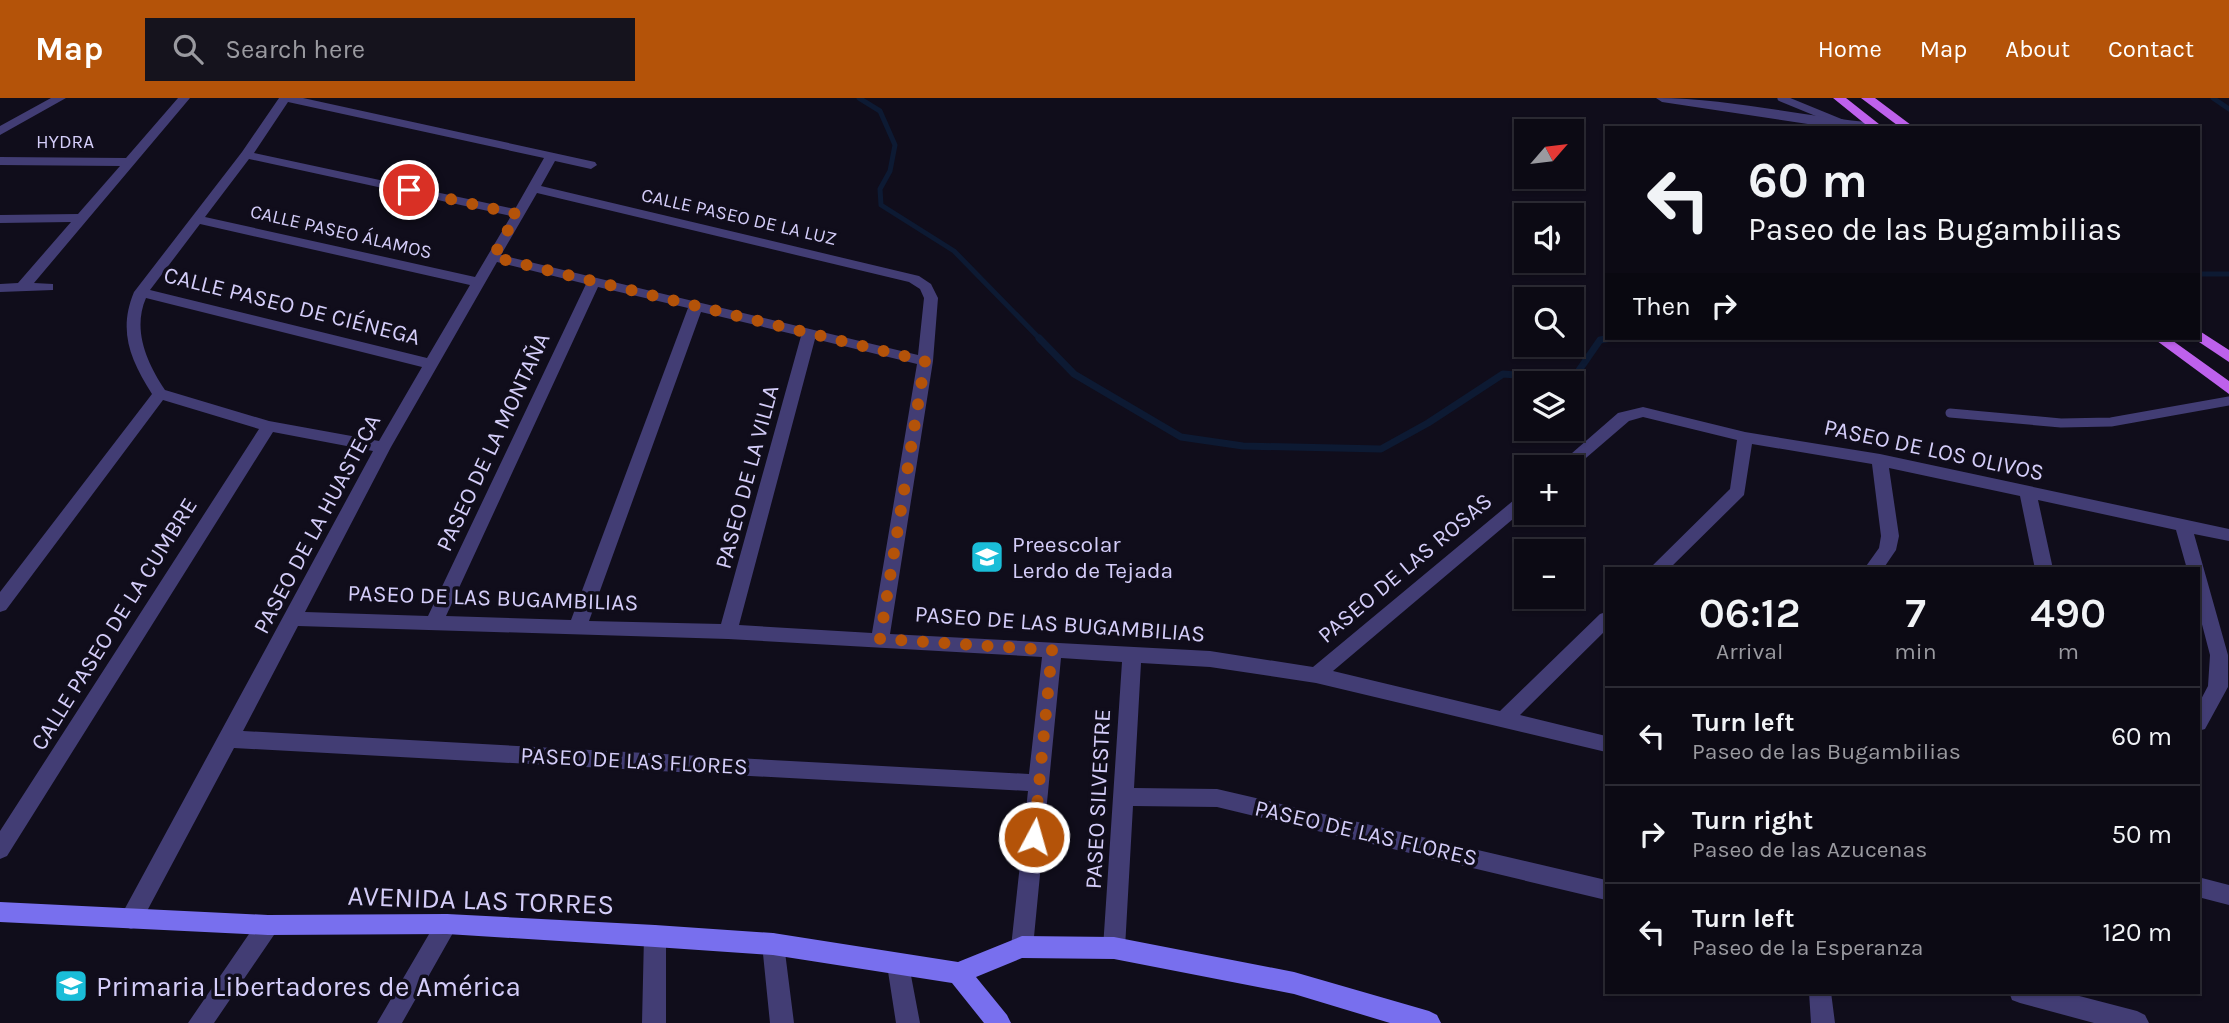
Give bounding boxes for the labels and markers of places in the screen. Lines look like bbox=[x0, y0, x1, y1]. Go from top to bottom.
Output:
pin bbox=[379, 160, 439, 220]
place label: Preescolar Lerdo de Tejada bbox=[1012, 531, 1173, 584]
school or university icon: Preescolar Lerdo de Tejada bbox=[968, 538, 1006, 576]
school or university icon: Primaria Libertadores de América bbox=[52, 967, 90, 1005]
place label: Primaria Libertadores de América bbox=[96, 970, 521, 1003]

